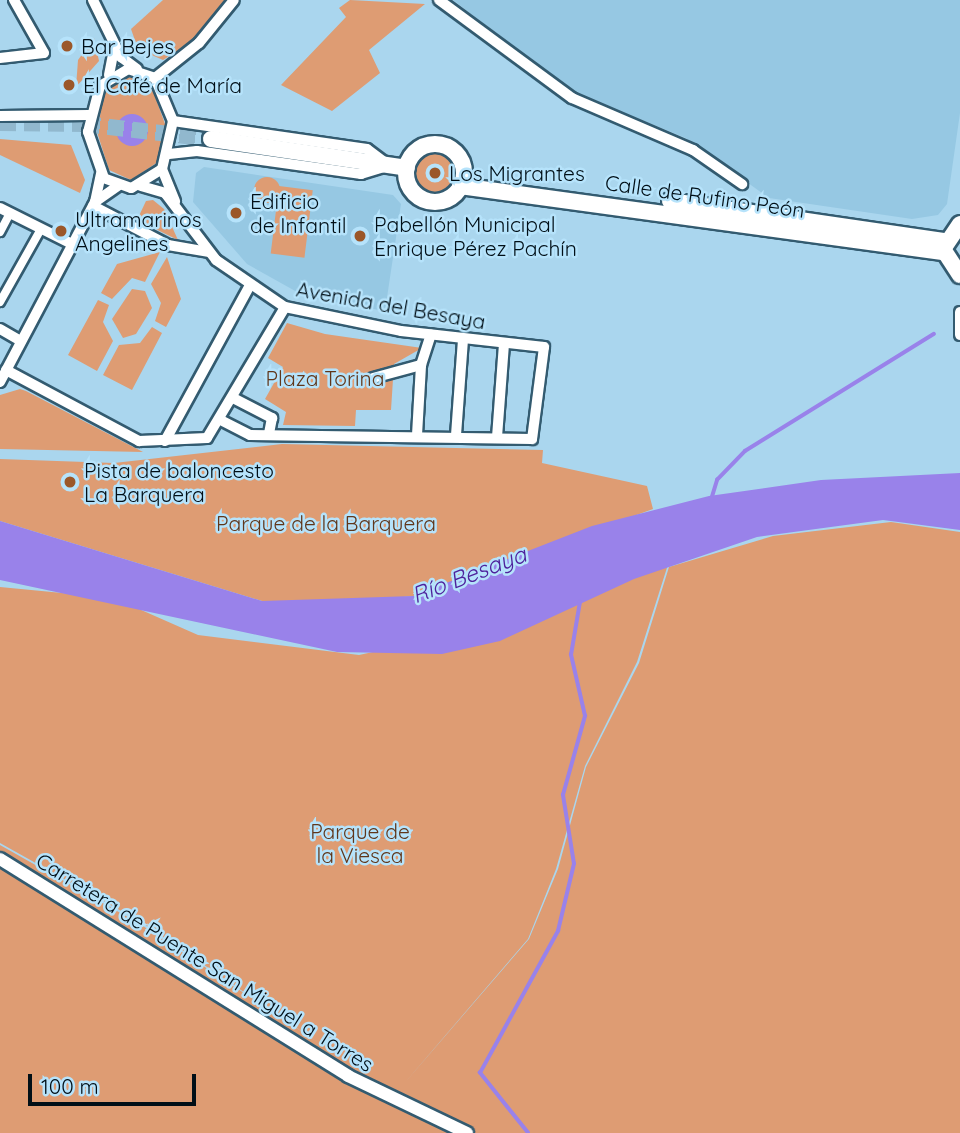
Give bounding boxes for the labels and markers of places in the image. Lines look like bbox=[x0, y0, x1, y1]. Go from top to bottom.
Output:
place label: Bar Bejes bbox=[81, 33, 174, 59]
marker: Bar Bejes bbox=[59, 38, 75, 54]
place label: El Café de María bbox=[83, 72, 242, 98]
marker: El Café de María bbox=[61, 77, 77, 93]
place label: Los Migrantes bbox=[449, 160, 585, 186]
marker: Los Migrantes bbox=[427, 165, 443, 181]
place label: Edificio de Infantil bbox=[250, 188, 347, 238]
marker: Edificio de Infantil bbox=[228, 205, 244, 221]
place label: Ultramarinos Angelines bbox=[75, 206, 202, 256]
place label: Pabellón Municipal Enrique Pérez Pachín bbox=[374, 211, 577, 261]
marker: Ultramarinos Angelines bbox=[53, 223, 69, 239]
marker: Pabellón Municipal Enrique Pérez Pachín bbox=[352, 228, 368, 244]
place label: Pista de baloncesto La Barquera bbox=[84, 457, 274, 507]
marker: Pista de baloncesto La Barquera bbox=[62, 474, 78, 490]

